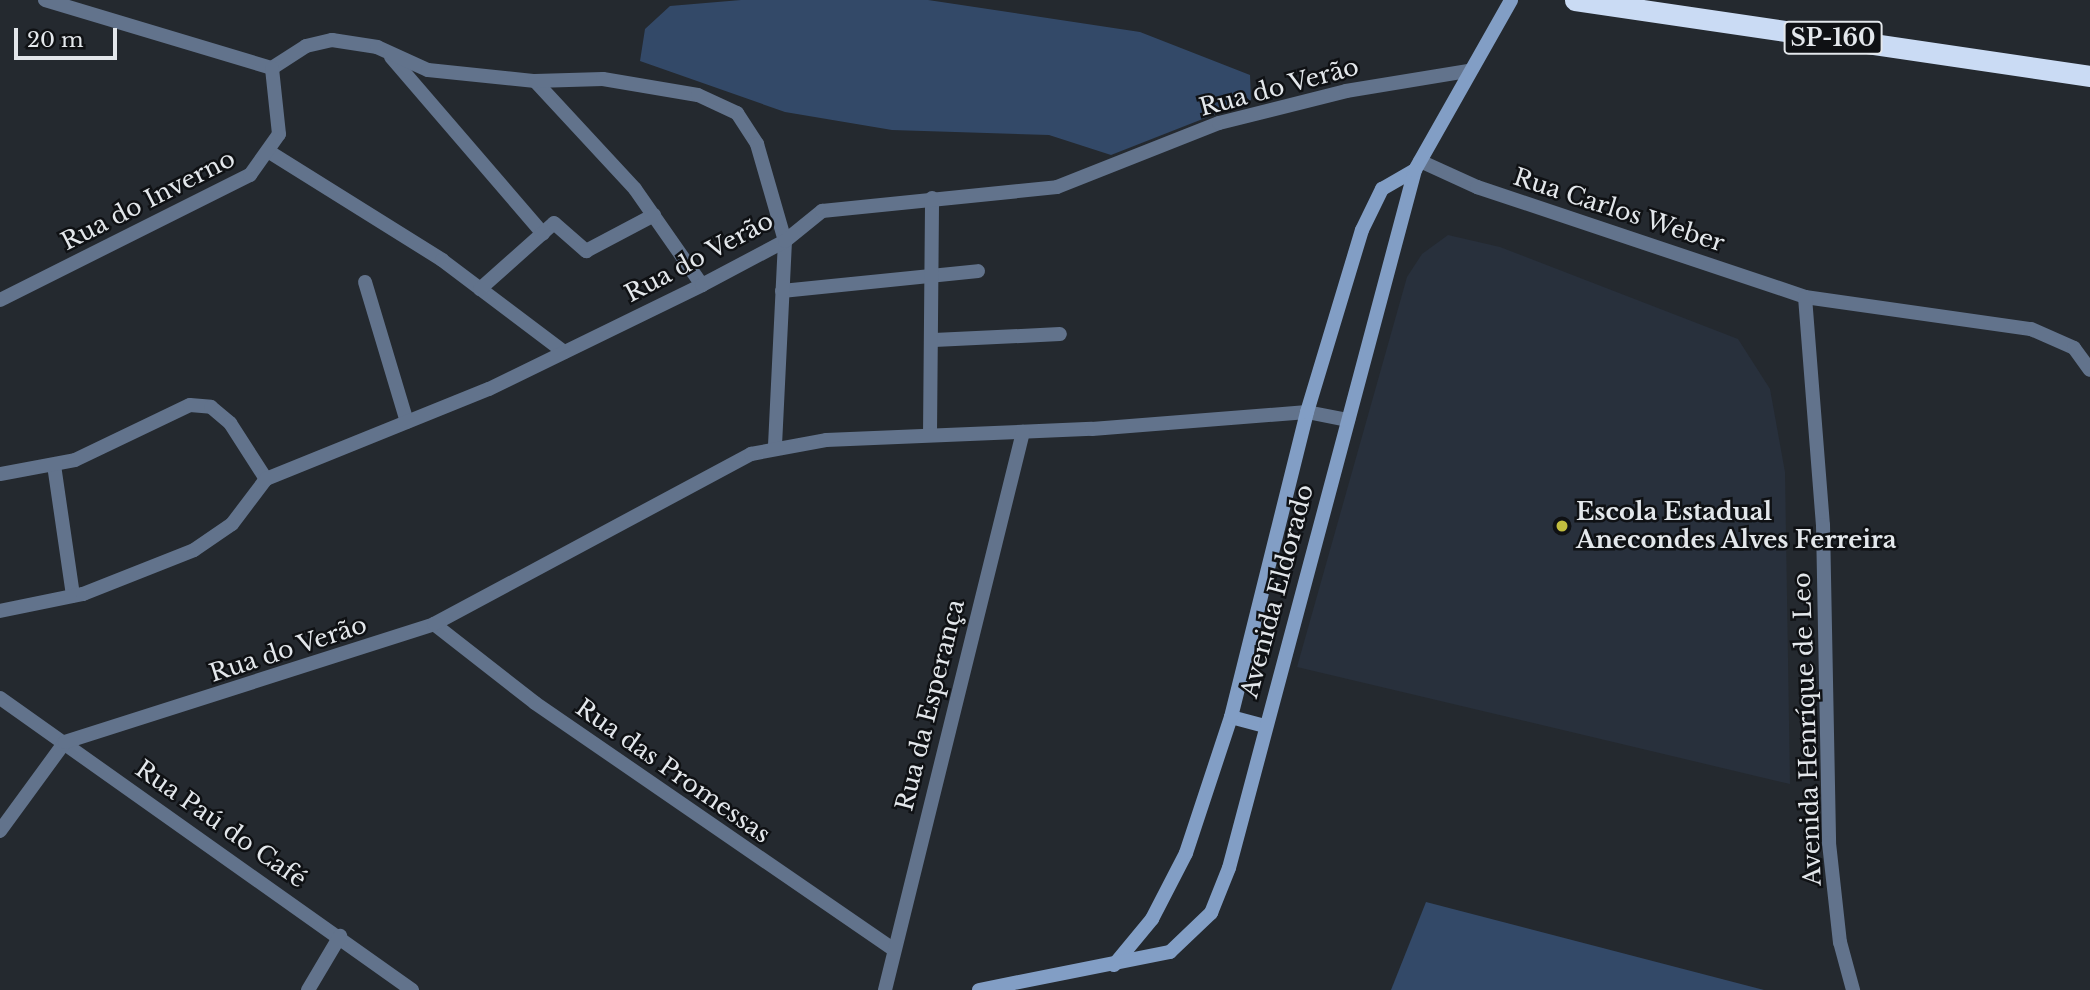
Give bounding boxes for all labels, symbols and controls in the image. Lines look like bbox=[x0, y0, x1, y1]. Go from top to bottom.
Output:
scale bar bbox=[18, 14, 121, 58]
road number: SP-160 bbox=[1782, 19, 1884, 58]
text: 20 m bbox=[27, 27, 84, 53]
street label: Rua do Verão bbox=[1196, 52, 1362, 122]
street label: Rua do Inverno bbox=[56, 144, 240, 256]
street label: Rua Carlos Weber bbox=[1509, 162, 1729, 258]
street label: Rua do Verão bbox=[619, 206, 779, 308]
street label: Avenida Eldorado bbox=[1235, 481, 1319, 701]
place label: Escola Estadual Anecondes Alves Ferreira bbox=[1576, 498, 1898, 554]
marker: Escola Estadual Anecondes Alves Ferreira bbox=[1554, 518, 1570, 534]
street label: Avenida Henríque de Leo bbox=[1787, 572, 1827, 886]
street label: Rua da Esperança bbox=[890, 596, 970, 814]
street label: Rua do Verão bbox=[205, 610, 371, 688]
street label: Rua das Promessas bbox=[570, 693, 776, 849]
street label: Rua Paú do Café bbox=[130, 754, 312, 894]

